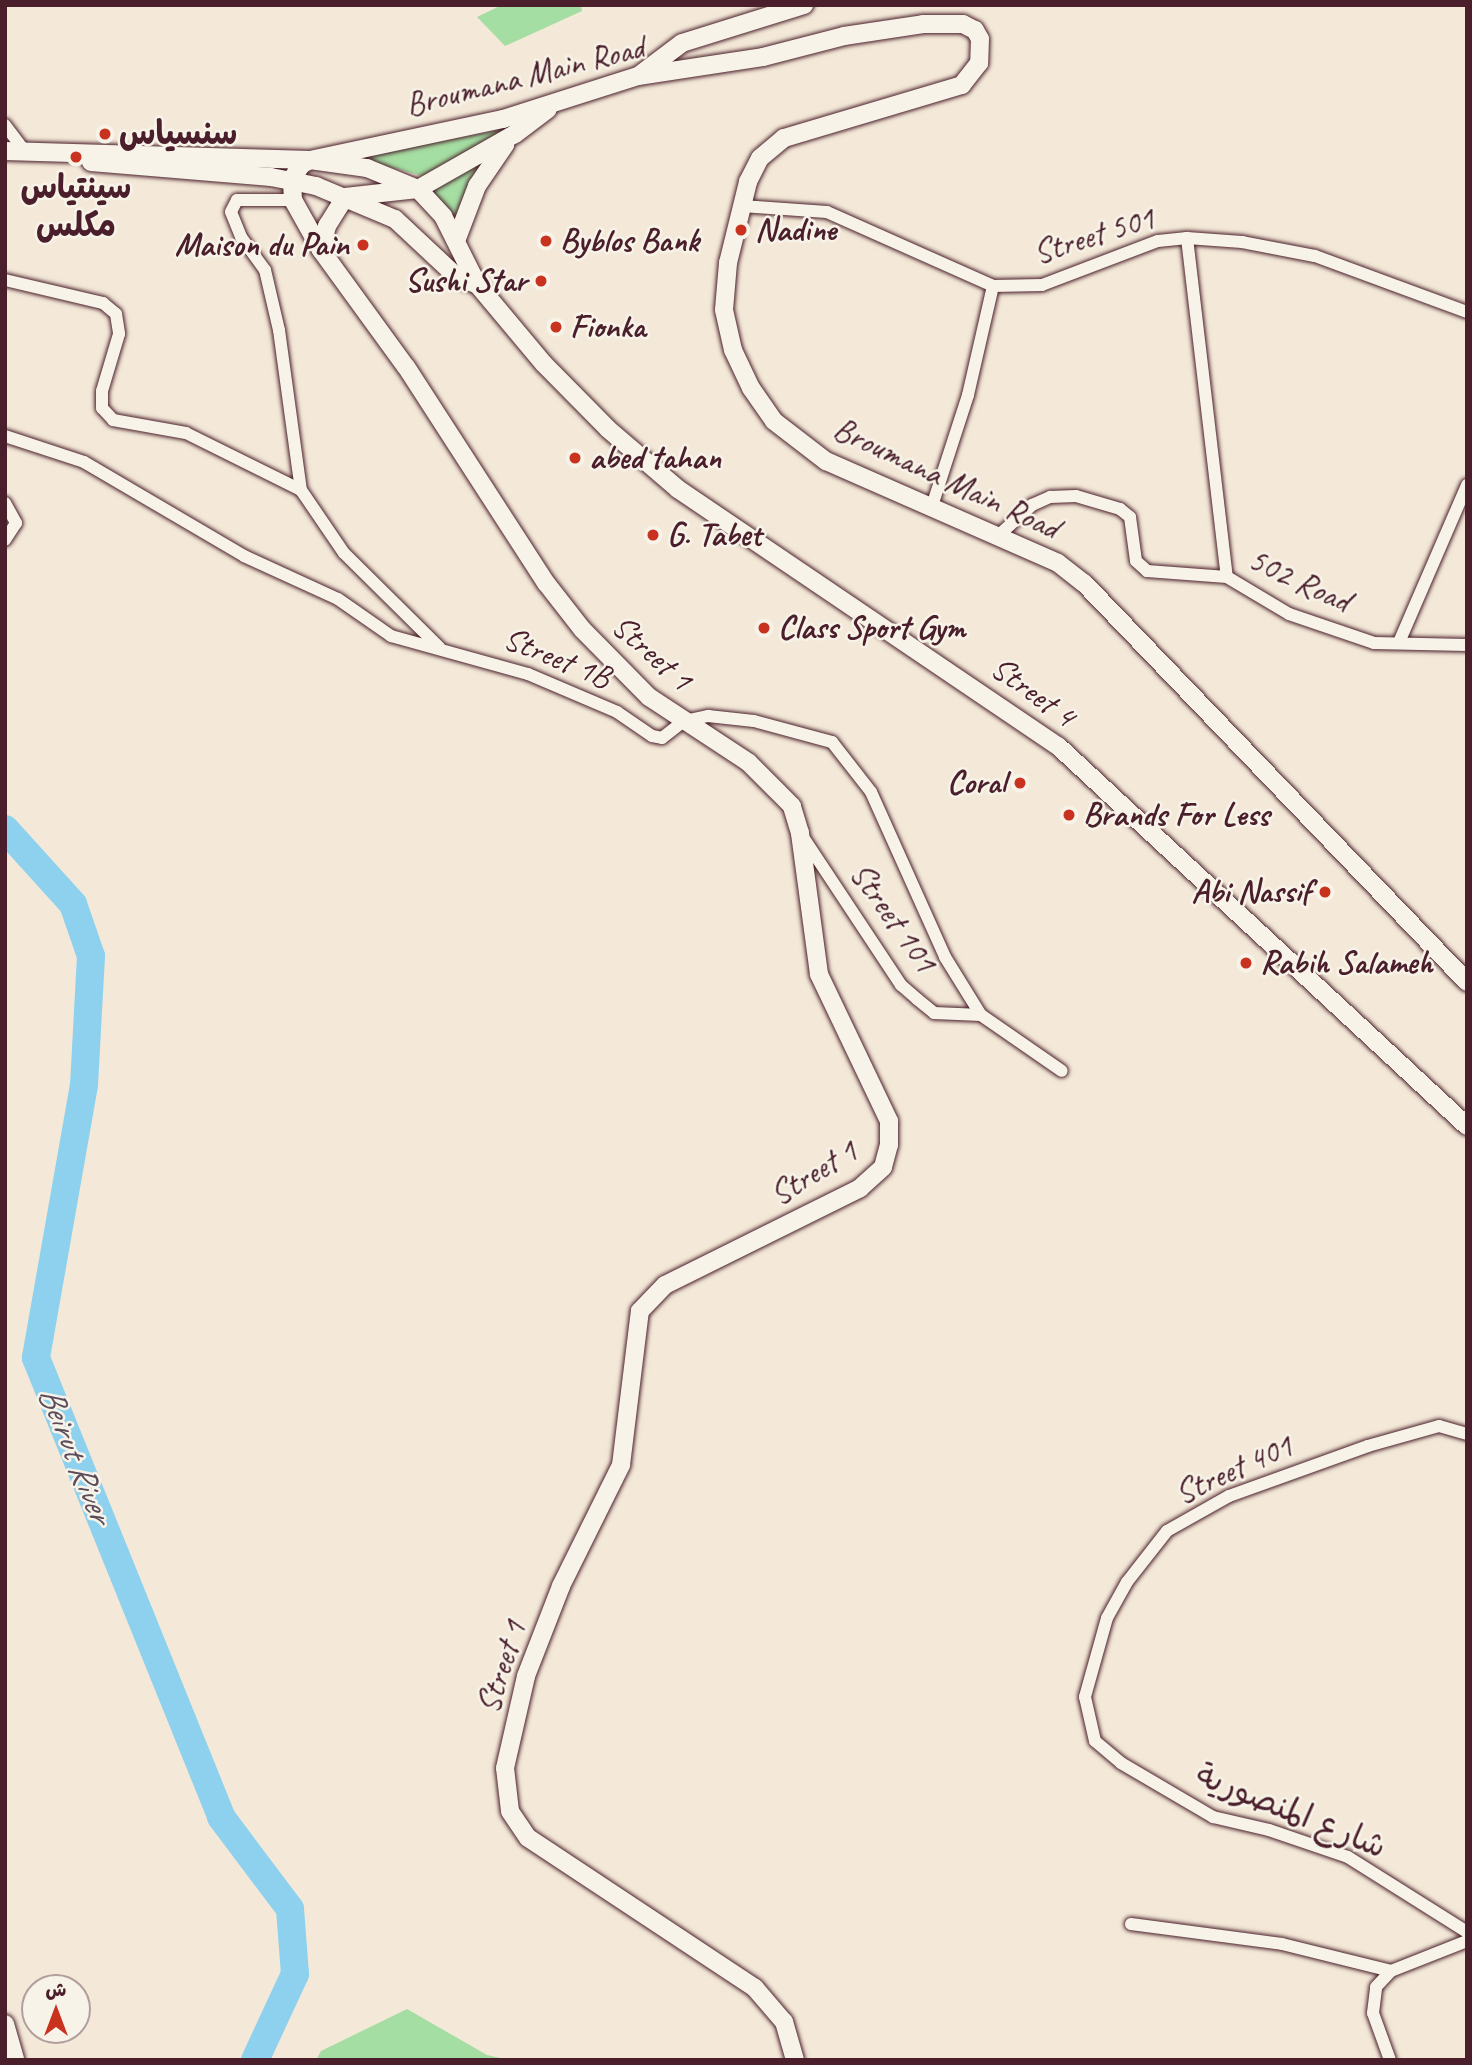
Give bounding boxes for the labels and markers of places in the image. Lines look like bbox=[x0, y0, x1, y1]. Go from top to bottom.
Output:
place label: سنسياس bbox=[119, 114, 237, 154]
marker: سنسياس bbox=[97, 126, 113, 142]
marker: سينتياس مكلس bbox=[68, 149, 84, 165]
place label: سينتياس مكلس bbox=[20, 168, 132, 246]
place label: Nadine bbox=[755, 210, 836, 250]
place label: Byblos Bank bbox=[560, 221, 700, 261]
marker: Nadine bbox=[733, 222, 749, 238]
place label: Maison du Pain bbox=[174, 225, 349, 265]
marker: Byblos Bank bbox=[538, 233, 554, 249]
marker: Maison du Pain bbox=[355, 237, 371, 253]
place label: Sushi Star bbox=[403, 261, 527, 301]
marker: Sushi Star bbox=[533, 273, 549, 289]
place label: Fionka bbox=[570, 307, 645, 347]
marker: Fionka bbox=[548, 319, 564, 335]
place label: abed tahan bbox=[589, 438, 720, 478]
marker: abed tahan bbox=[567, 450, 583, 466]
place label: G. Tabet bbox=[667, 515, 761, 555]
marker: G. Tabet bbox=[645, 527, 661, 543]
place label: Class Sport Gym bbox=[778, 608, 965, 648]
marker: Class Sport Gym bbox=[756, 620, 772, 636]
place label: Coral bbox=[947, 763, 1006, 803]
marker: Coral bbox=[1012, 775, 1028, 791]
place label: Brands For Less bbox=[1083, 795, 1269, 835]
marker: Brands For Less bbox=[1061, 807, 1077, 823]
place label: Abi Nassif bbox=[1190, 872, 1311, 912]
marker: Abi Nassif bbox=[1317, 884, 1333, 900]
place label: Rabih Salameh bbox=[1260, 943, 1433, 983]
marker: Rabih Salameh bbox=[1238, 955, 1254, 971]

